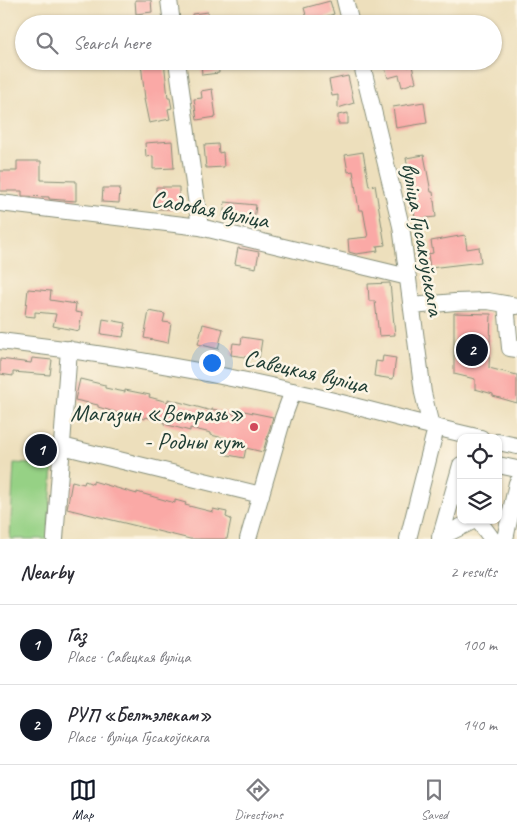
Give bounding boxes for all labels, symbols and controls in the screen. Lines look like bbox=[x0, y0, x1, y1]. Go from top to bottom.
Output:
search box bbox=[15, 15, 502, 70]
icon: search bbox=[33, 29, 61, 57]
text: Search here bbox=[73, 31, 150, 55]
street label: вуліца Гусакоўскага bbox=[395, 160, 451, 319]
street label: Садовая вуліца bbox=[149, 183, 273, 235]
pin: 2 bbox=[456, 331, 488, 369]
street label: Савецкая вуліца bbox=[241, 342, 373, 400]
your location bbox=[199, 350, 225, 376]
place label: Магазин «Ветразь» - Родны кут bbox=[70, 398, 245, 456]
marker: Магазин «Ветразь» - Родны кут bbox=[248, 421, 260, 433]
pin: 1 bbox=[25, 431, 57, 469]
map controls bbox=[457, 434, 502, 524]
button: locate bbox=[457, 434, 502, 479]
button: layers bbox=[457, 479, 502, 524]
text: Nearby bbox=[20, 559, 73, 585]
text: 2 results bbox=[450, 562, 497, 582]
text: Газ bbox=[67, 623, 86, 647]
text: 1 bbox=[32, 635, 40, 655]
text: 100 m bbox=[463, 635, 497, 655]
text: Place · Савецкая вуліца bbox=[67, 647, 190, 667]
text: РУП «Белтэлекам» bbox=[67, 703, 212, 727]
text: 2 bbox=[32, 715, 40, 735]
text: 140 m bbox=[463, 715, 497, 735]
text: Place · вуліца Гусакоўскага bbox=[67, 727, 209, 747]
tab: Map bbox=[69, 776, 97, 823]
tab: Directions bbox=[234, 776, 283, 823]
tab: Saved bbox=[420, 776, 448, 823]

